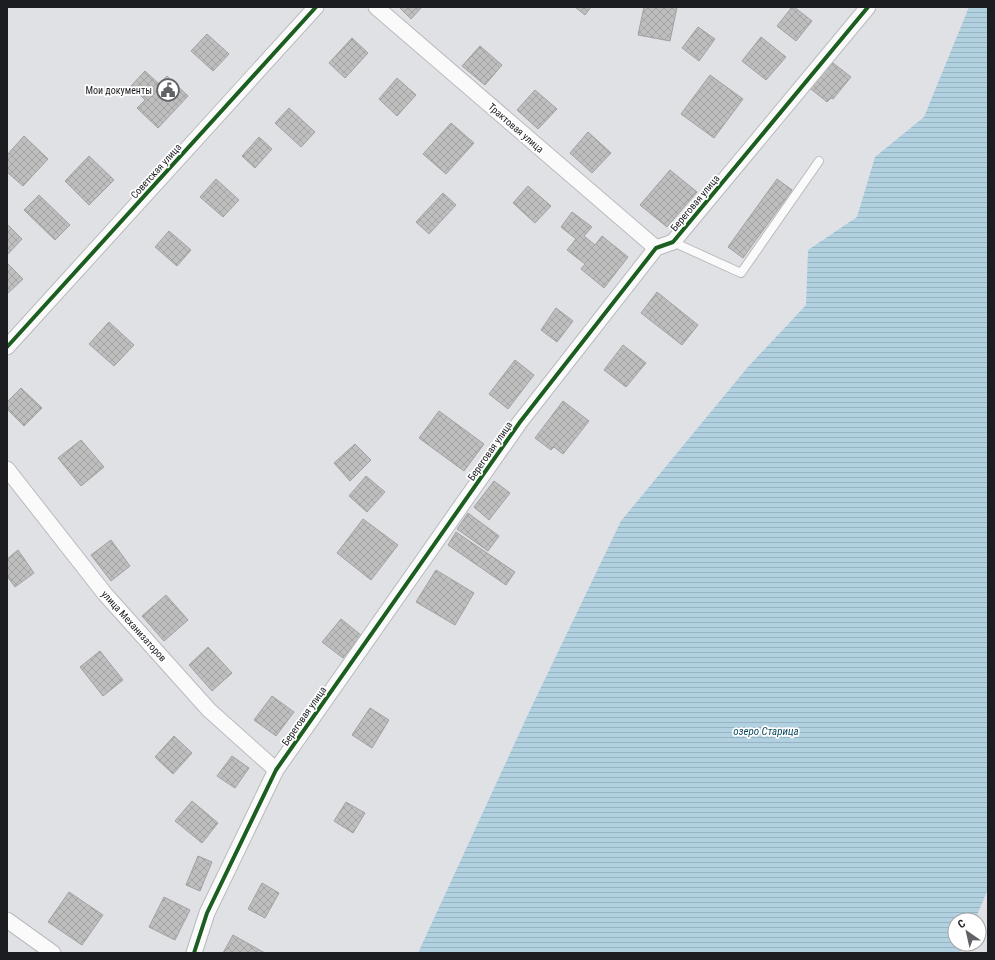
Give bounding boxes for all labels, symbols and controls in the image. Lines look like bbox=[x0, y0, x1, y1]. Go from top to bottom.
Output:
public building icon: Мои документы bbox=[155, 77, 181, 103]
place label: Мои документы bbox=[85, 85, 152, 96]
street label: Трактовая улица bbox=[486, 101, 546, 155]
street label: Советская улица bbox=[129, 141, 184, 201]
street label: Береговая улица bbox=[668, 173, 722, 233]
street label: Береговая улица bbox=[466, 419, 515, 483]
street label: улица Механизаторов bbox=[99, 588, 169, 664]
street label: Береговая улица bbox=[280, 684, 329, 748]
water label: озеро Старица bbox=[733, 725, 799, 738]
north arrow bbox=[947, 912, 987, 952]
text: С bbox=[955, 917, 968, 931]

